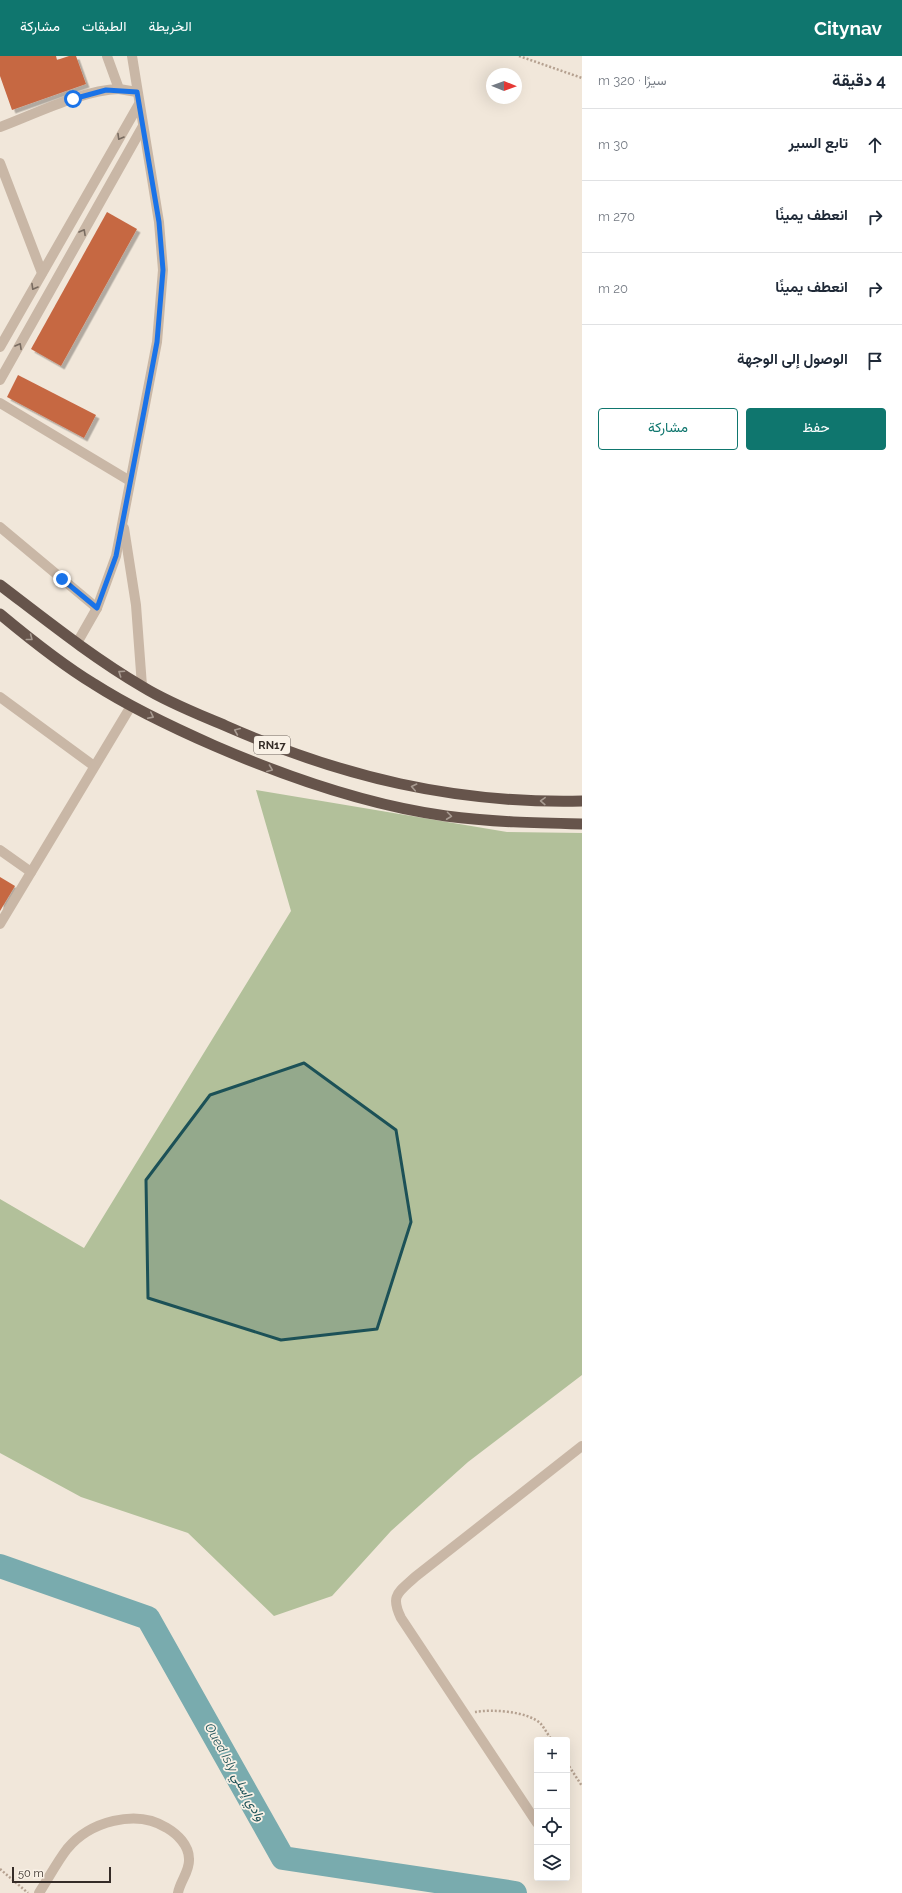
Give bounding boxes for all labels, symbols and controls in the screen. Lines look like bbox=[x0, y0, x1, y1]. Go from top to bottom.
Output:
text: Citynav bbox=[814, 17, 882, 39]
text: مشاركة bbox=[20, 18, 60, 34]
text: الطبقات bbox=[82, 18, 126, 34]
text: الخريطة bbox=[148, 18, 192, 34]
north arrow bbox=[486, 68, 522, 104]
text: 4 دقيقة bbox=[832, 70, 886, 90]
text: سيرًا · 320 m bbox=[598, 73, 667, 88]
route start bbox=[64, 90, 82, 108]
one-way arrow bbox=[117, 133, 124, 141]
text: تابع السير bbox=[788, 134, 848, 152]
icon: ahead bbox=[864, 134, 886, 156]
text: 30 m bbox=[598, 137, 628, 152]
text: انعطف يمينًا bbox=[775, 206, 848, 224]
icon: right bbox=[864, 206, 886, 228]
text: 270 m bbox=[598, 209, 635, 224]
one-way arrow bbox=[78, 229, 85, 236]
text: انعطف يمينًا bbox=[775, 278, 848, 296]
icon: right bbox=[864, 278, 886, 300]
text: 20 m bbox=[598, 281, 628, 296]
one-way arrow bbox=[31, 283, 38, 290]
one-way arrow bbox=[15, 343, 22, 350]
text: الوصول إلى الوجهة bbox=[737, 350, 848, 368]
icon: arrive bbox=[864, 350, 886, 372]
button: مشاركة bbox=[598, 408, 738, 450]
button: حفظ bbox=[746, 408, 886, 450]
route end bbox=[53, 570, 71, 588]
one-way arrow bbox=[26, 634, 33, 641]
one-way arrow bbox=[118, 670, 125, 678]
one-way arrow bbox=[147, 711, 154, 719]
one-way arrow bbox=[234, 727, 241, 735]
road number: RN17 bbox=[254, 736, 290, 754]
one-way arrow bbox=[266, 764, 273, 772]
one-way arrow bbox=[411, 784, 417, 792]
one-way arrow bbox=[540, 797, 546, 805]
one-way arrow bbox=[446, 812, 452, 821]
water label: Oued Isly وادي إسلي bbox=[199, 1720, 268, 1825]
map controls bbox=[534, 1737, 570, 1881]
button: + bbox=[534, 1737, 570, 1773]
button: − bbox=[534, 1773, 570, 1809]
button: locate bbox=[534, 1809, 570, 1845]
button: layers bbox=[534, 1845, 570, 1881]
scale bar bbox=[12, 1865, 111, 1884]
text: 50 m bbox=[18, 1867, 44, 1880]

